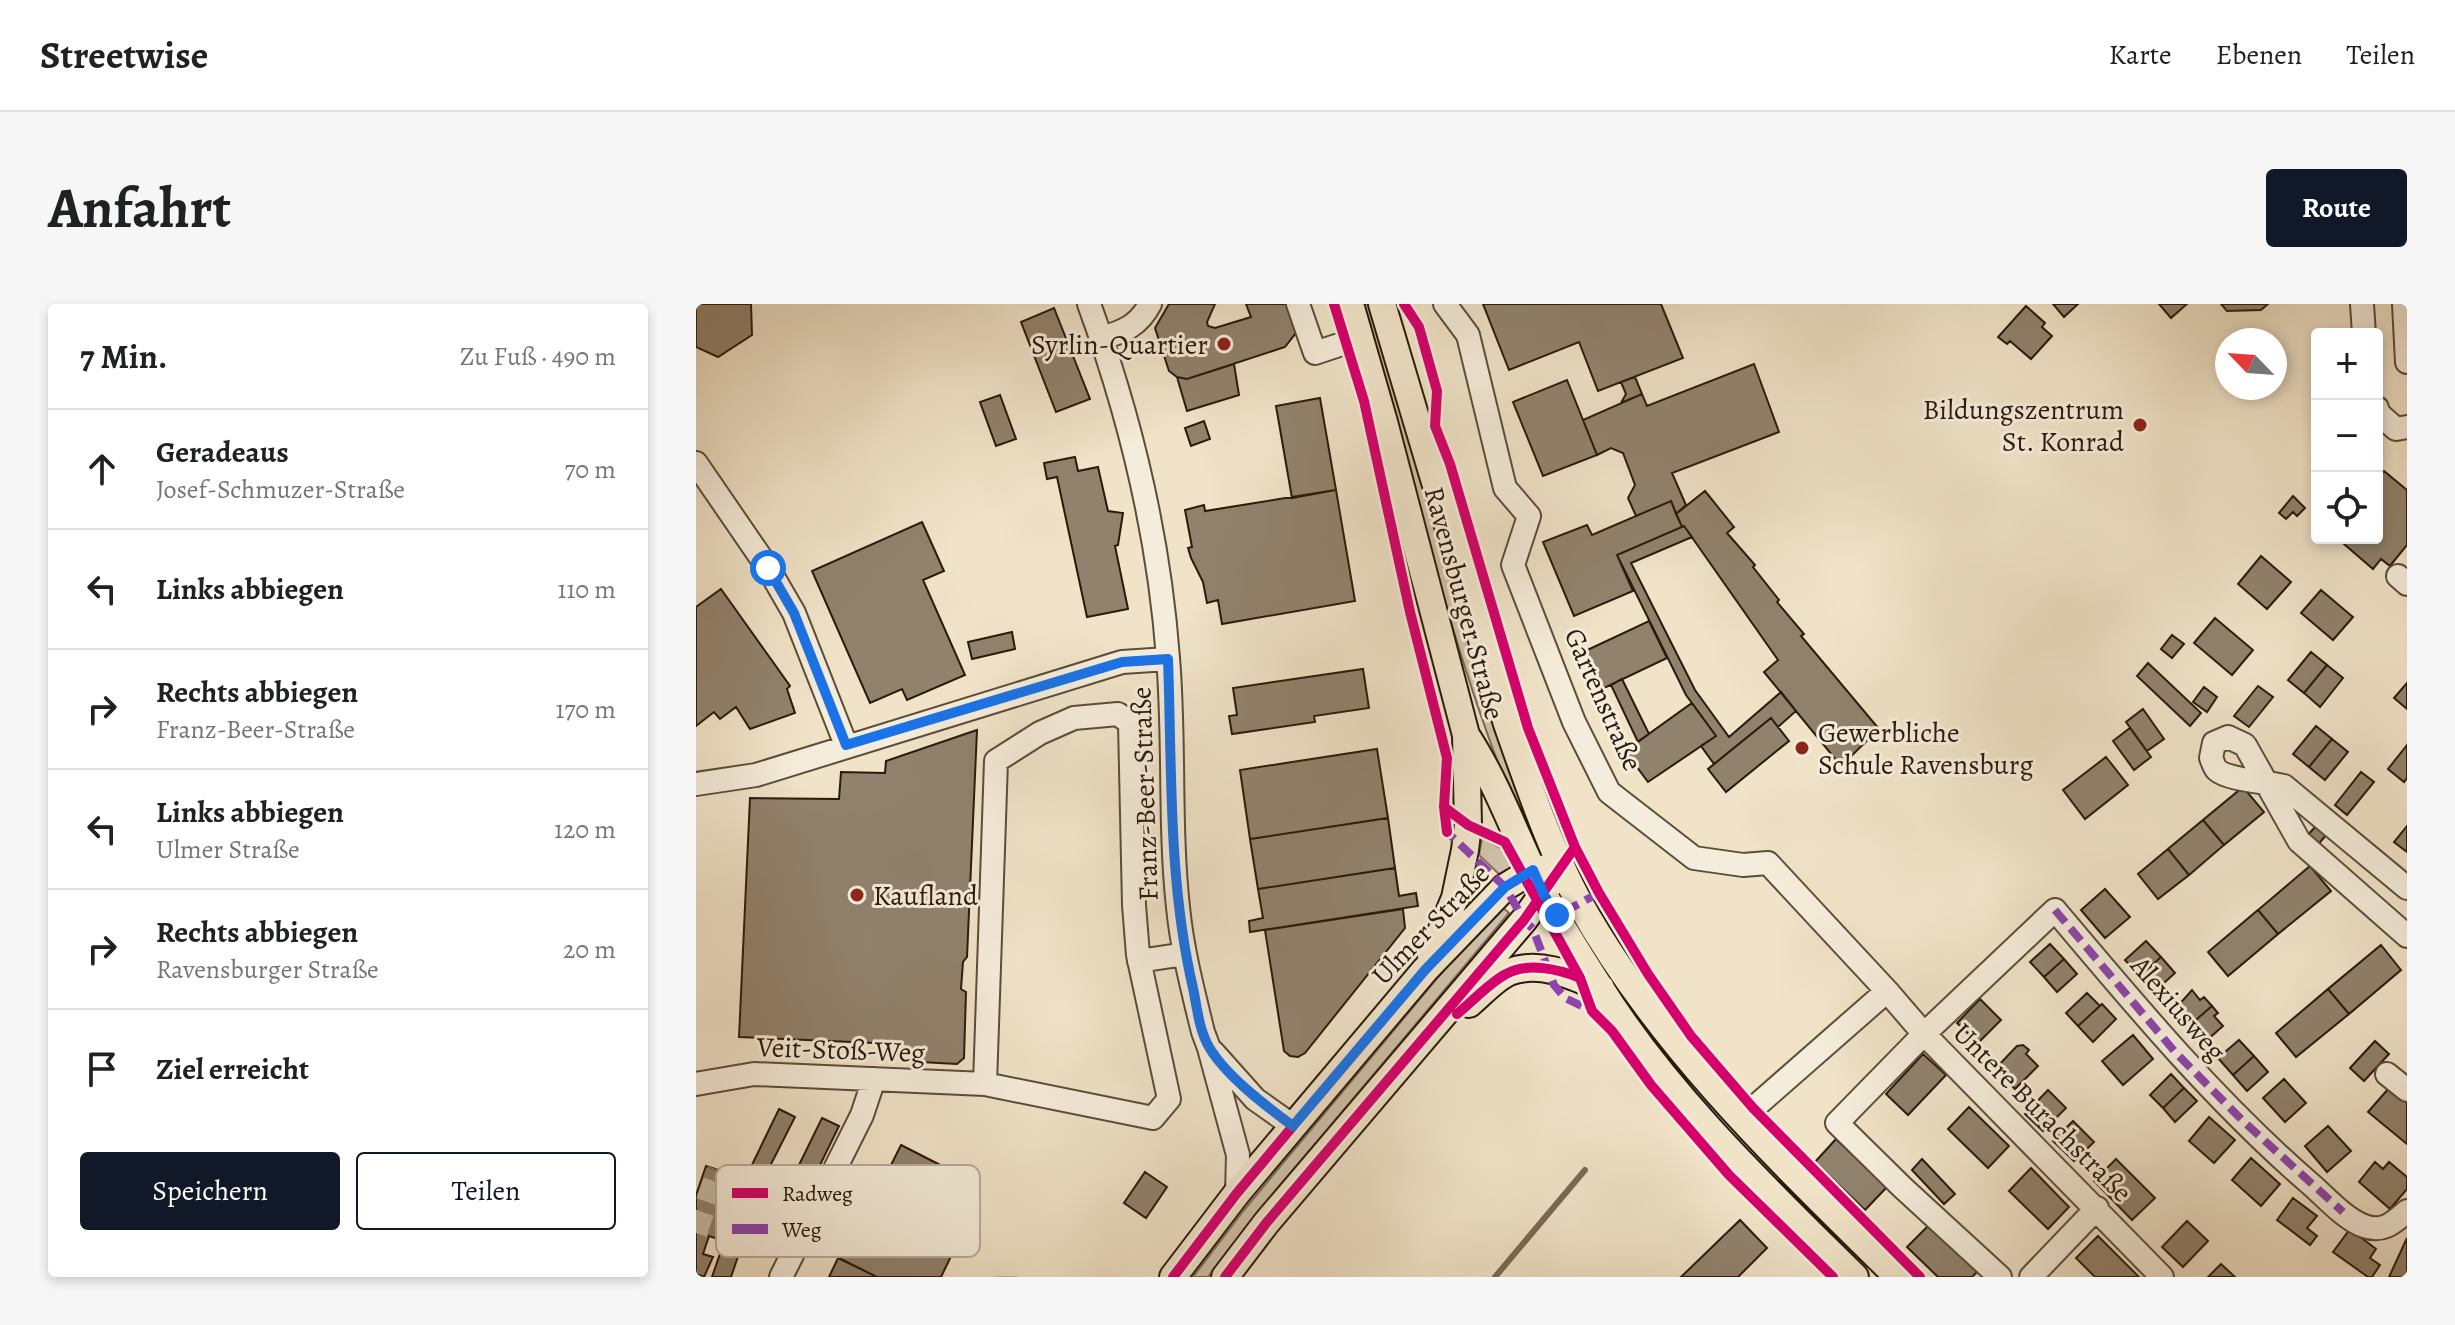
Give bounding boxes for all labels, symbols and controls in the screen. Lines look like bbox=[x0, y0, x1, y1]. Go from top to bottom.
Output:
text: Streetwise bbox=[40, 29, 208, 81]
text: Karte bbox=[2109, 36, 2172, 74]
text: Ebenen bbox=[2216, 36, 2302, 74]
text: Teilen bbox=[2346, 36, 2415, 74]
button: Route bbox=[2266, 169, 2407, 247]
text: Anfahrt bbox=[48, 170, 231, 246]
place label: Syrlin-Quartier bbox=[1031, 326, 1208, 364]
north arrow bbox=[2215, 328, 2287, 400]
map controls bbox=[2311, 328, 2383, 544]
button: + bbox=[2311, 328, 2383, 400]
text: 7 Min. bbox=[80, 333, 167, 380]
marker: Syrlin-Quartier bbox=[1215, 335, 1233, 353]
text: Zu Fuß · 490 m bbox=[460, 339, 616, 374]
place label: Bildungszentrum St. Konrad bbox=[1923, 391, 2125, 461]
button: − bbox=[2311, 400, 2383, 472]
marker: Bildungszentrum St. Konrad bbox=[2131, 416, 2149, 434]
text: Geradeaus bbox=[156, 432, 289, 472]
icon: ahead bbox=[80, 447, 124, 491]
text: 70 m bbox=[564, 452, 616, 487]
text: Josef-Schmuzer-Straße bbox=[156, 472, 405, 507]
button: locate bbox=[2311, 472, 2383, 544]
street label: Ravensburger Straße bbox=[1415, 483, 1513, 724]
route start bbox=[750, 550, 786, 586]
icon: left bbox=[80, 567, 124, 611]
text: Links abbiegen bbox=[156, 569, 344, 609]
text: 110 m bbox=[558, 572, 616, 607]
street label: Gartenstraße bbox=[1555, 622, 1651, 777]
text: Rechts abbiegen bbox=[156, 672, 358, 712]
street label: Franz-Beer-Straße bbox=[1122, 686, 1168, 902]
icon: right bbox=[80, 687, 124, 731]
text: 170 m bbox=[556, 692, 616, 727]
text: Franz-Beer-Straße bbox=[156, 712, 355, 747]
place label: Gewerbliche Schule Ravensburg bbox=[1818, 714, 2034, 784]
marker: Gewerbliche Schule Ravensburg bbox=[1793, 739, 1811, 757]
text: Links abbiegen bbox=[156, 792, 344, 832]
icon: left bbox=[80, 807, 124, 851]
text: 120 m bbox=[554, 812, 616, 847]
text: Ulmer Straße bbox=[156, 832, 300, 867]
street label: Ulmer Straße bbox=[1363, 856, 1498, 994]
place label: Kaufland bbox=[873, 877, 979, 915]
marker: Kaufland bbox=[848, 886, 866, 904]
route end bbox=[1539, 897, 1575, 933]
text: Rechts abbiegen bbox=[156, 912, 358, 952]
icon: right bbox=[80, 927, 124, 971]
text: 20 m bbox=[563, 932, 616, 967]
street label: Alexiusweg bbox=[2121, 947, 2235, 1069]
text: Ravensburger Straße bbox=[156, 952, 379, 987]
street label: Untere Burachstraße bbox=[1944, 1015, 2140, 1211]
street label: Veit-Stoß-Weg bbox=[755, 1028, 926, 1072]
icon: arrive bbox=[80, 1047, 124, 1091]
text: Ziel erreicht bbox=[156, 1049, 309, 1089]
button: Speichern bbox=[80, 1152, 340, 1230]
button: Teilen bbox=[356, 1152, 616, 1230]
legend bbox=[716, 1165, 980, 1257]
text: Radweg bbox=[782, 1179, 853, 1209]
text: Weg bbox=[781, 1215, 822, 1245]

